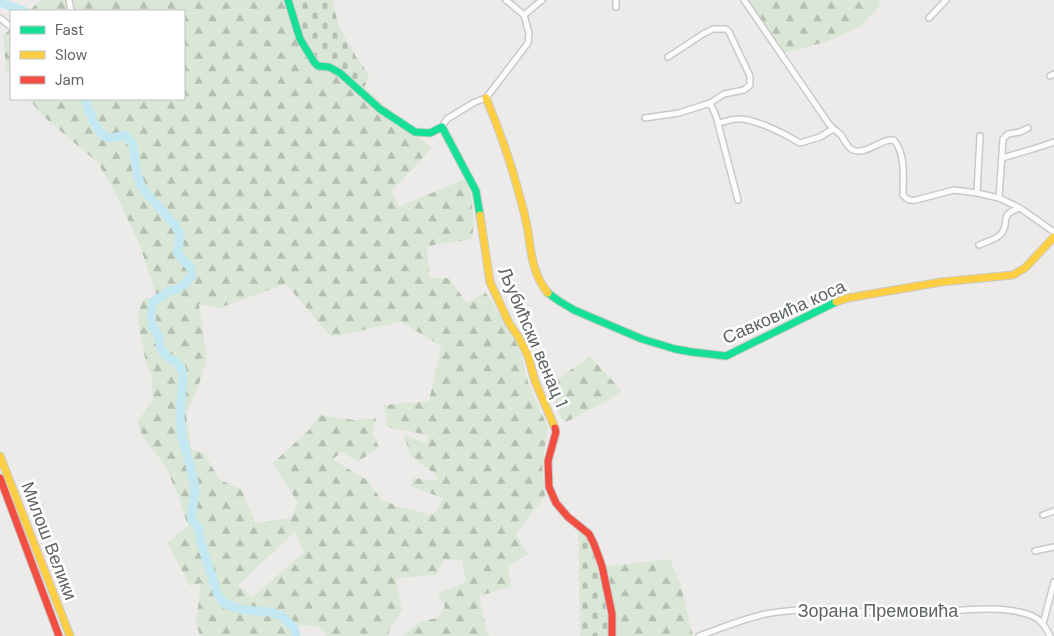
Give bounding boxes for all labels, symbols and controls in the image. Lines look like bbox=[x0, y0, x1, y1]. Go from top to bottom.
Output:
legend bbox=[10, 10, 185, 100]
text: Fast bbox=[55, 20, 84, 40]
text: Slow bbox=[55, 45, 88, 65]
text: Jam bbox=[55, 70, 84, 90]
street label: Љубићски венац 1 bbox=[493, 263, 573, 411]
street label: Савковића коса bbox=[719, 274, 850, 350]
street label: Милош Велики bbox=[15, 478, 83, 604]
street label: Зорана Премовића bbox=[798, 599, 959, 623]

